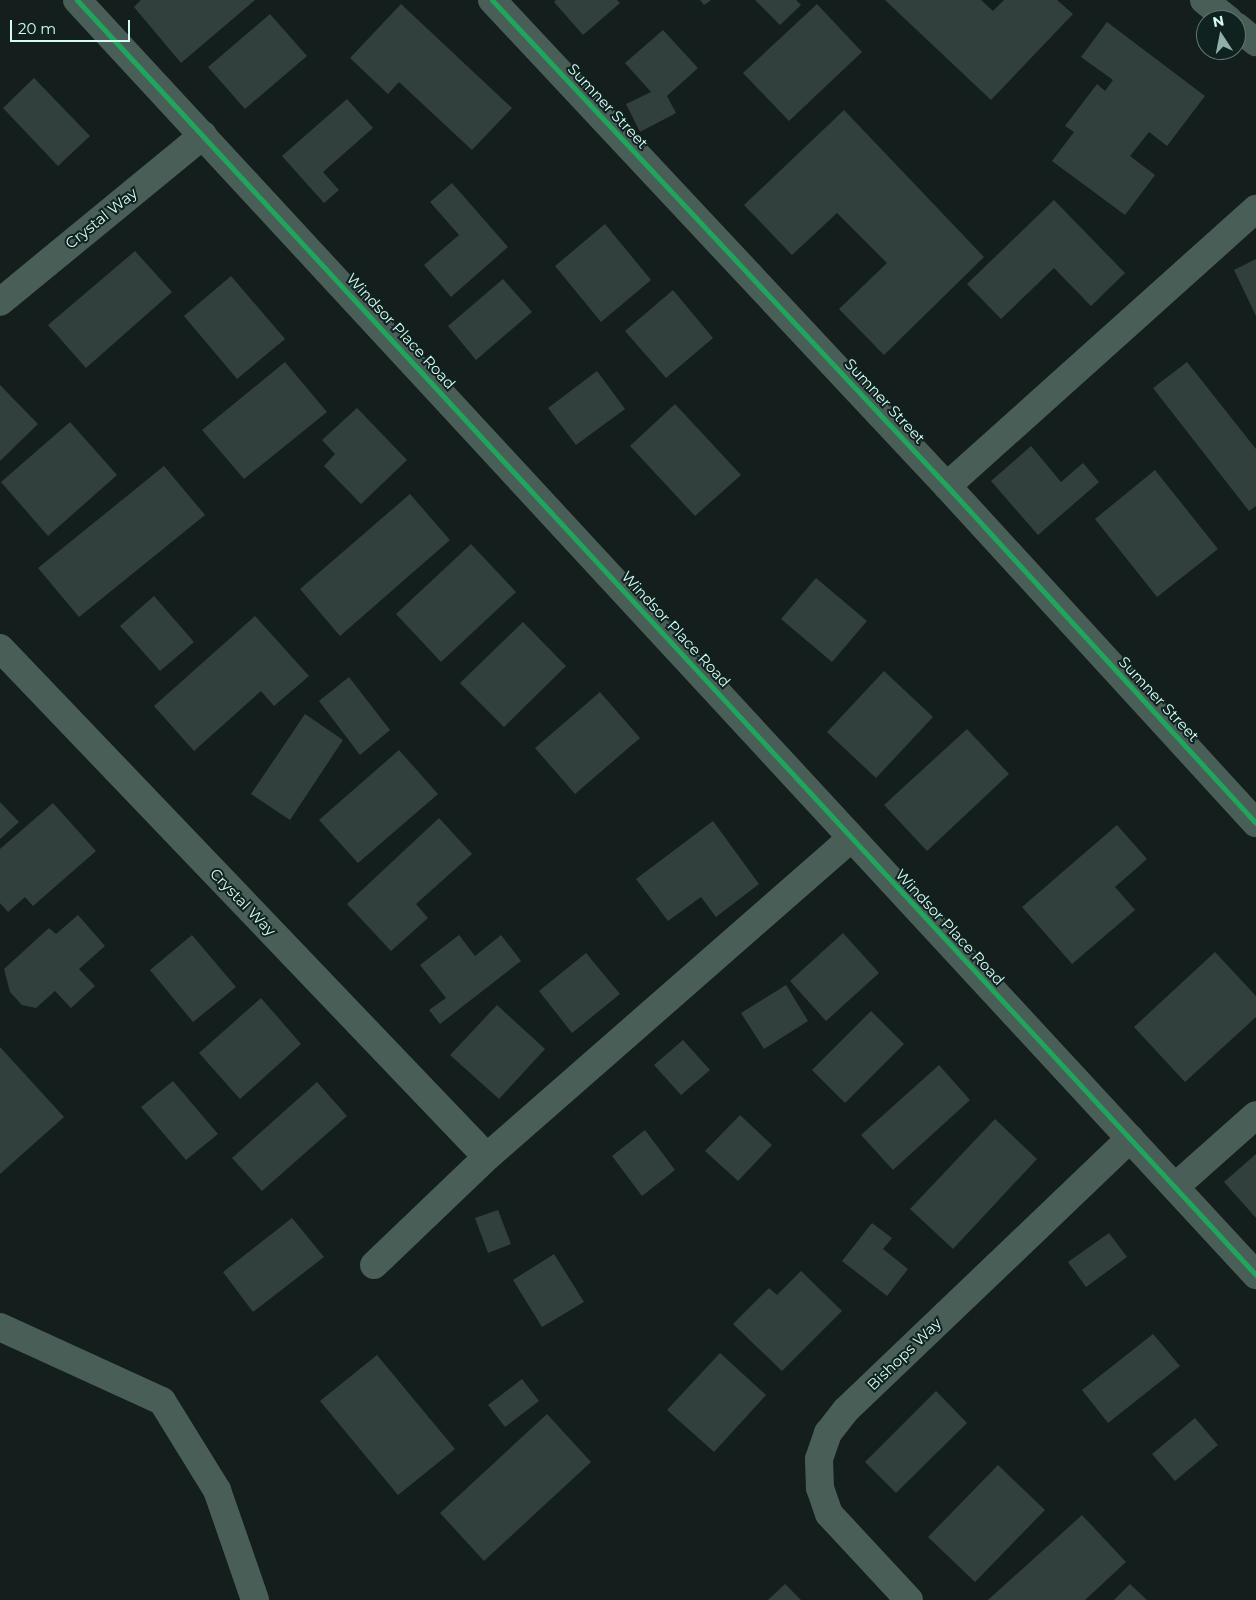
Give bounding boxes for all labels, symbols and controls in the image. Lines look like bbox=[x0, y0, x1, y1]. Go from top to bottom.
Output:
scale bar bbox=[12, 10, 132, 42]
north arrow bbox=[1196, 10, 1246, 60]
text: N bbox=[1211, 11, 1226, 31]
text: 20 m bbox=[18, 19, 56, 38]
street label: Sumner Street bbox=[564, 60, 652, 152]
street label: Crystal Way bbox=[62, 184, 140, 252]
street label: Windsor Place Road bbox=[343, 269, 459, 393]
street label: Sumner Street bbox=[841, 355, 929, 447]
street label: Windsor Place Road bbox=[618, 567, 734, 691]
street label: Sumner Street bbox=[1115, 653, 1203, 745]
street label: Crystal Way bbox=[206, 864, 280, 940]
street label: Windsor Place Road bbox=[892, 865, 1008, 989]
street label: Bishops Way bbox=[863, 1314, 945, 1394]

